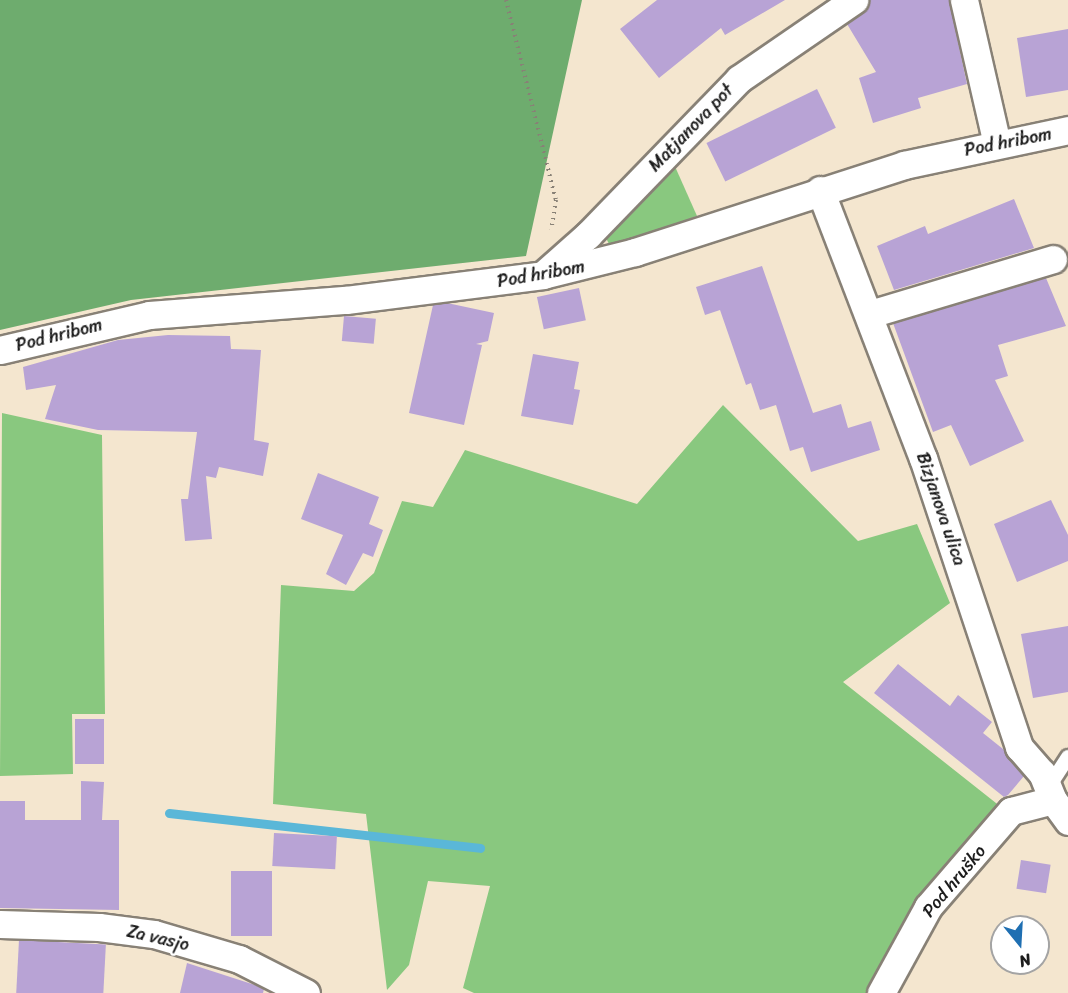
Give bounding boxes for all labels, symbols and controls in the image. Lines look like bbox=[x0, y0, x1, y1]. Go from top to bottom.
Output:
street label: Matjanova pot bbox=[644, 80, 738, 176]
street label: Pod hribom bbox=[962, 123, 1054, 161]
street label: Pod hribom bbox=[495, 256, 587, 292]
street label: Pod hribom bbox=[13, 314, 105, 356]
street label: Bizjanova ulica bbox=[912, 450, 970, 568]
street label: Pod hruško bbox=[918, 840, 990, 922]
north arrow bbox=[990, 915, 1050, 975]
street label: Za vasjo bbox=[125, 920, 191, 956]
text: N bbox=[1015, 945, 1035, 976]

